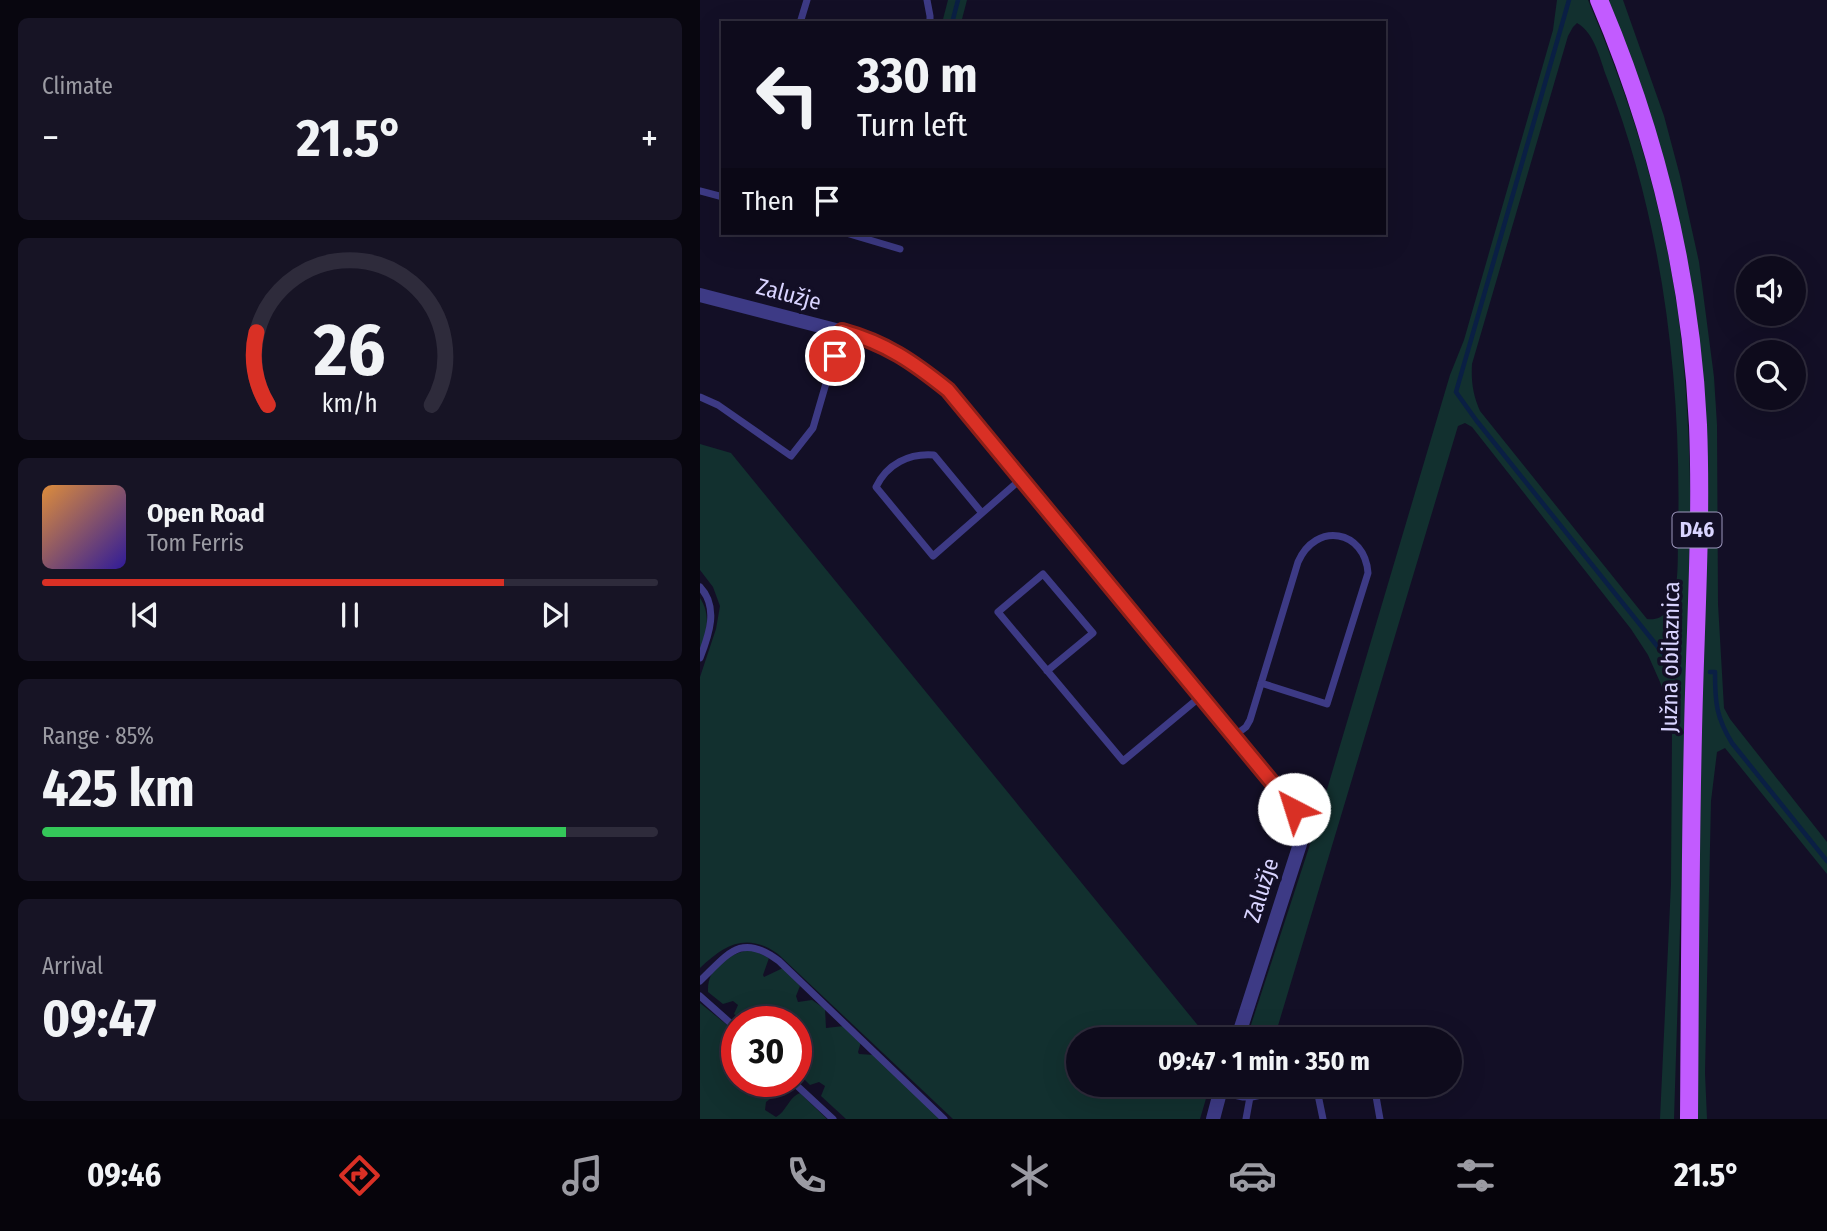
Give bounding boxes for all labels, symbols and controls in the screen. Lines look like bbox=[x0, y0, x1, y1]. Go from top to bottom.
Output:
text: 330 m bbox=[857, 46, 978, 105]
icon: left bbox=[742, 49, 833, 140]
text: Climate bbox=[42, 72, 113, 100]
text: Turn left bbox=[857, 106, 967, 144]
text: 21.5° bbox=[296, 107, 403, 170]
text: − bbox=[42, 115, 59, 161]
text: + bbox=[641, 115, 658, 161]
icon: arrive bbox=[808, 182, 846, 220]
text: Then bbox=[742, 186, 794, 217]
map controls bbox=[1736, 256, 1806, 410]
button: sound bbox=[1736, 256, 1806, 326]
street label: Zalužje bbox=[754, 272, 824, 316]
text: 26 bbox=[313, 308, 386, 395]
pin bbox=[805, 326, 865, 386]
icon: arrive bbox=[816, 337, 854, 375]
button: search bbox=[1736, 340, 1806, 410]
text: km/h bbox=[322, 389, 378, 419]
text: Open Road bbox=[147, 498, 265, 529]
road number: D46 bbox=[1672, 512, 1721, 548]
text: Tom Ferris bbox=[147, 529, 244, 557]
street label: Južna obilaznica bbox=[1655, 581, 1685, 733]
icon: previous bbox=[126, 596, 164, 634]
icon: pause bbox=[331, 596, 369, 634]
icon: next bbox=[536, 596, 574, 634]
text: Range · 85% bbox=[42, 722, 154, 750]
text: 425 km bbox=[42, 757, 195, 820]
position arrow bbox=[1257, 772, 1331, 846]
street label: Zalužje bbox=[1238, 854, 1284, 926]
text: Arrival bbox=[42, 952, 103, 980]
text: 09:47 bbox=[42, 987, 156, 1050]
speed limit sign: 30 bbox=[721, 1006, 812, 1097]
text: 09:47 · 1 min · 350 m bbox=[1158, 1046, 1370, 1077]
icon: directions bbox=[335, 1151, 384, 1200]
icon: music bbox=[558, 1151, 607, 1200]
icon: phone bbox=[782, 1151, 831, 1200]
icon: climate bbox=[1005, 1151, 1054, 1200]
icon: car bbox=[1228, 1151, 1277, 1200]
icon: filters bbox=[1451, 1151, 1500, 1200]
text: 09:46 bbox=[87, 1156, 161, 1194]
text: 21.5° bbox=[1674, 1156, 1740, 1194]

